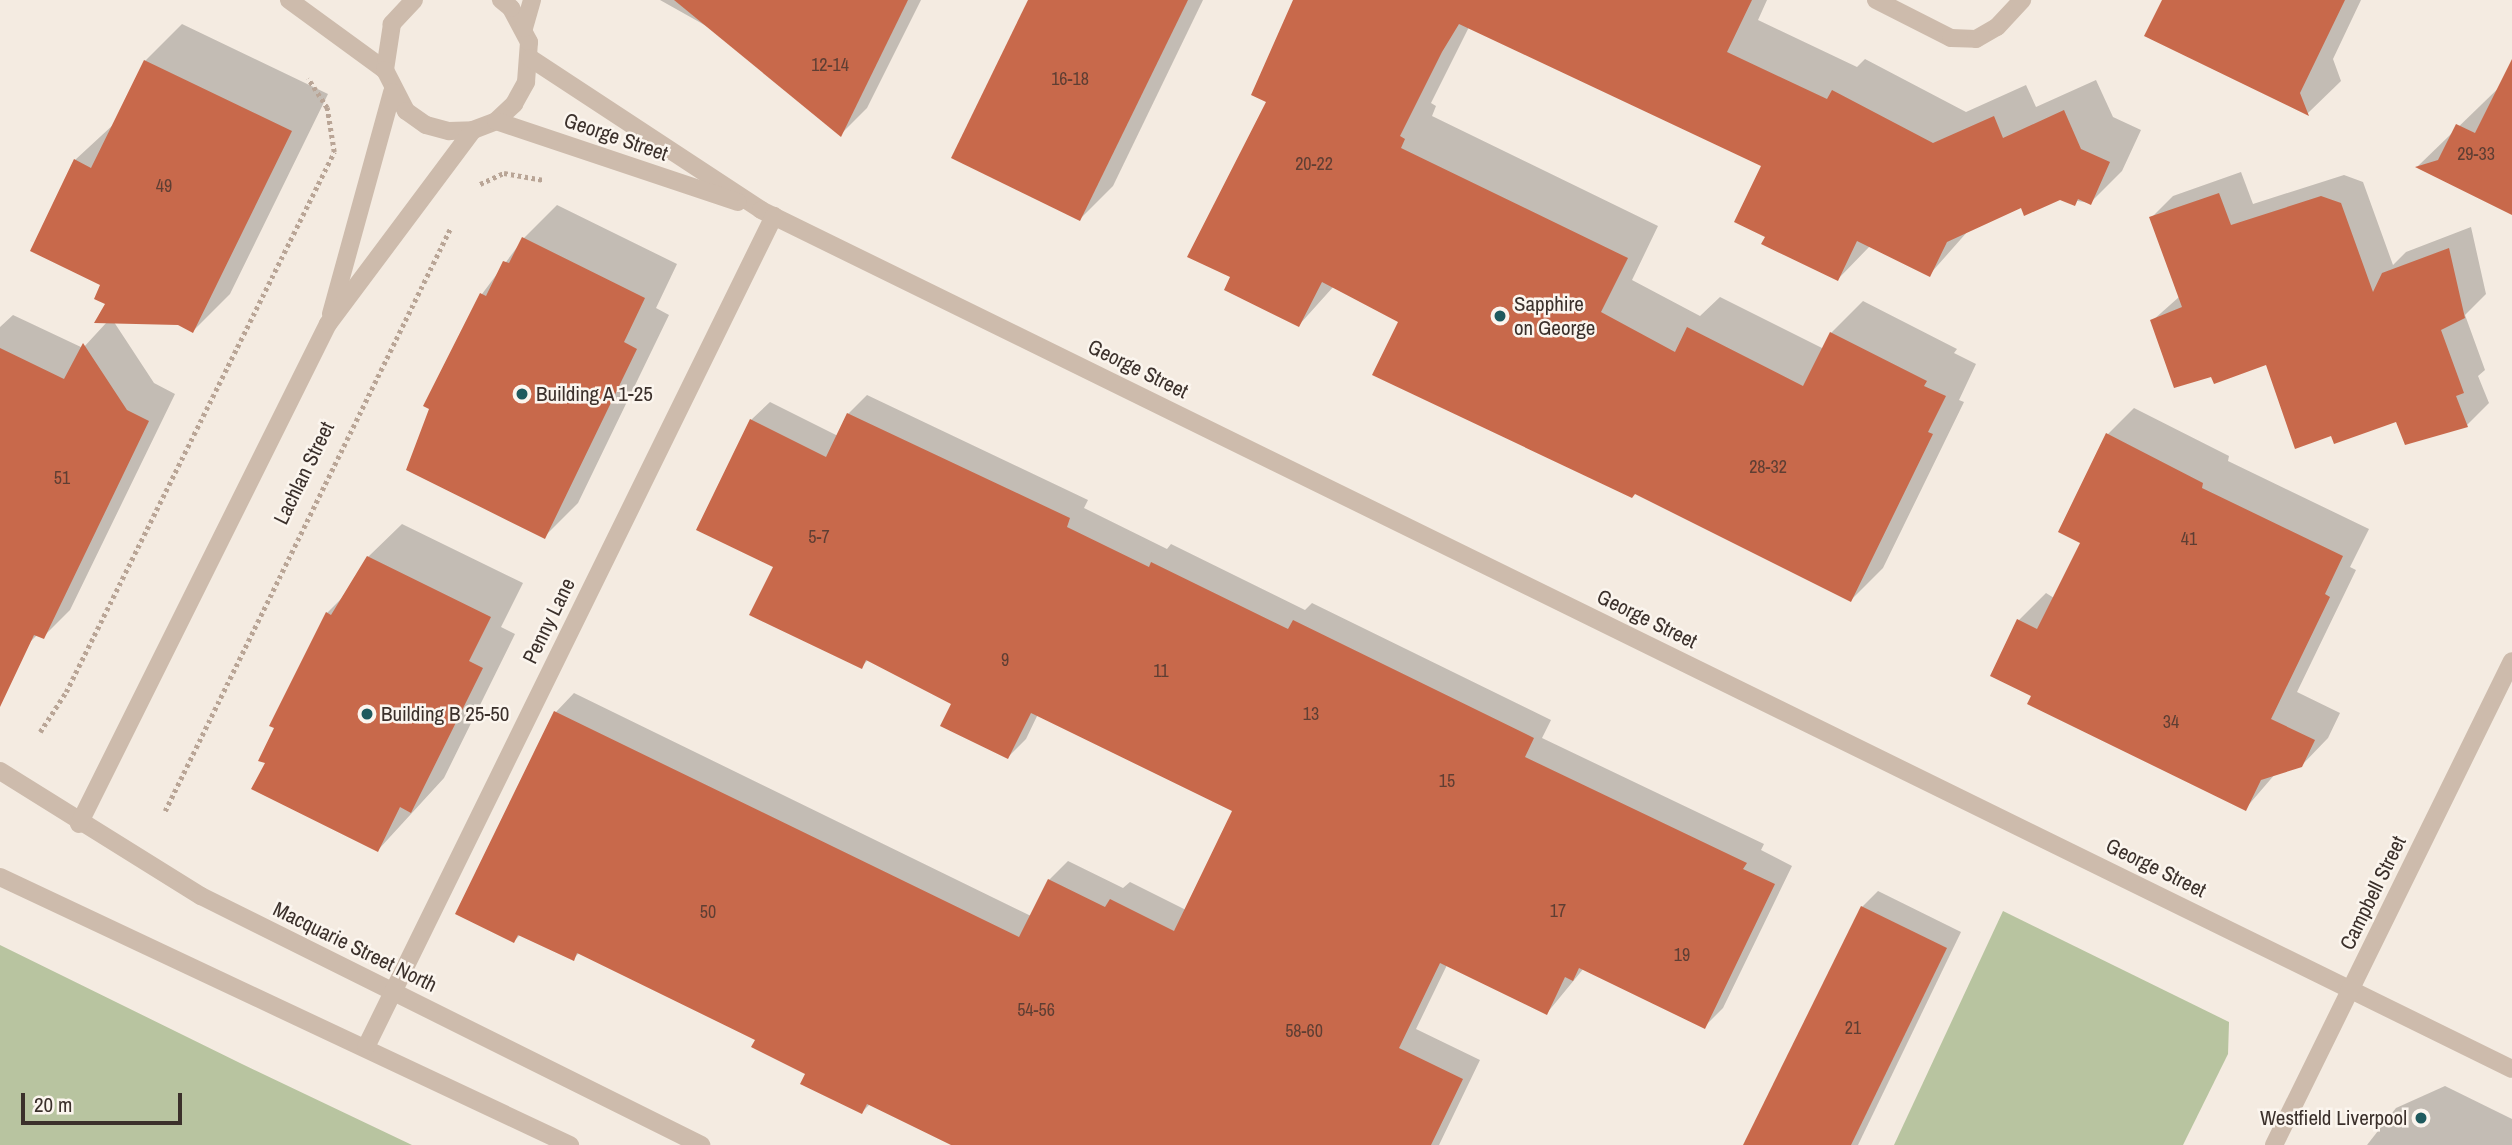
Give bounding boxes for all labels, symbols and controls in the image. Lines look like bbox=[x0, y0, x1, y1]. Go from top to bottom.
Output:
house number: 12-14 bbox=[811, 54, 849, 76]
house number: 16-18 bbox=[1051, 68, 1089, 90]
street label: George Street bbox=[561, 107, 671, 167]
house number: 29-33 bbox=[2457, 143, 2495, 165]
house number: 20-22 bbox=[1295, 153, 1333, 175]
house number: 49 bbox=[156, 175, 172, 197]
place label: Sapphire on George bbox=[1514, 291, 1595, 341]
marker: Sapphire on George bbox=[1492, 308, 1508, 324]
street label: George Street bbox=[1084, 334, 1192, 404]
place label: Building A 1-25 bbox=[536, 381, 655, 407]
marker: Building A 1-25 bbox=[514, 386, 530, 402]
street label: Lachlan Street bbox=[268, 418, 340, 528]
house number: 28-32 bbox=[1749, 456, 1787, 478]
house number: 51 bbox=[54, 467, 70, 489]
house number: 5-7 bbox=[808, 526, 830, 548]
house number: 41 bbox=[2181, 528, 2197, 550]
street label: Penny Lane bbox=[518, 574, 580, 668]
street label: George Street bbox=[1593, 584, 1701, 654]
house number: 9 bbox=[1001, 649, 1009, 671]
house number: 11 bbox=[1153, 660, 1169, 682]
place label: Building B 25-50 bbox=[381, 701, 509, 727]
house number: 13 bbox=[1303, 703, 1319, 725]
marker: Building B 25-50 bbox=[359, 706, 375, 722]
house number: 34 bbox=[2163, 711, 2179, 733]
house number: 15 bbox=[1439, 770, 1455, 792]
street label: Campbell Street bbox=[2335, 832, 2411, 954]
street label: George Street bbox=[2102, 833, 2210, 903]
street label: Macquarie Street North bbox=[269, 896, 441, 998]
house number: 17 bbox=[1550, 900, 1566, 922]
house number: 50 bbox=[700, 901, 716, 923]
house number: 19 bbox=[1674, 944, 1690, 966]
house number: 54-56 bbox=[1017, 999, 1055, 1021]
house number: 21 bbox=[1845, 1017, 1861, 1039]
house number: 58-60 bbox=[1285, 1020, 1323, 1042]
scale bar bbox=[24, 1078, 186, 1122]
text: 20 m bbox=[34, 1090, 72, 1119]
place label: Westfield Liverpool bbox=[2260, 1105, 2407, 1131]
marker: Westfield Liverpool bbox=[2413, 1110, 2429, 1126]

